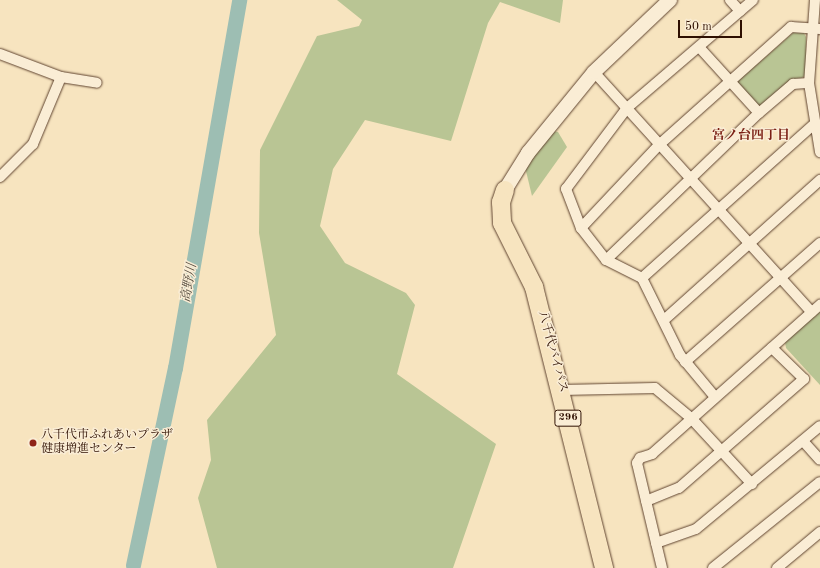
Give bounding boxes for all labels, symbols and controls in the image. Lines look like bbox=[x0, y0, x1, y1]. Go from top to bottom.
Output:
scale bar bbox=[680, 12, 744, 38]
text: 50 m bbox=[685, 21, 712, 33]
district label: 宮ノ台四丁目 bbox=[712, 128, 790, 144]
water label: 高野川 bbox=[179, 262, 201, 304]
street label: 八千代バイパス bbox=[534, 310, 570, 394]
road number: 296 bbox=[554, 409, 582, 427]
place label: 八千代市ふれあいプラザ 健康増進センター bbox=[41, 429, 173, 457]
marker: 八千代市ふれあいプラザ 健康増進センター bbox=[28, 438, 38, 448]

